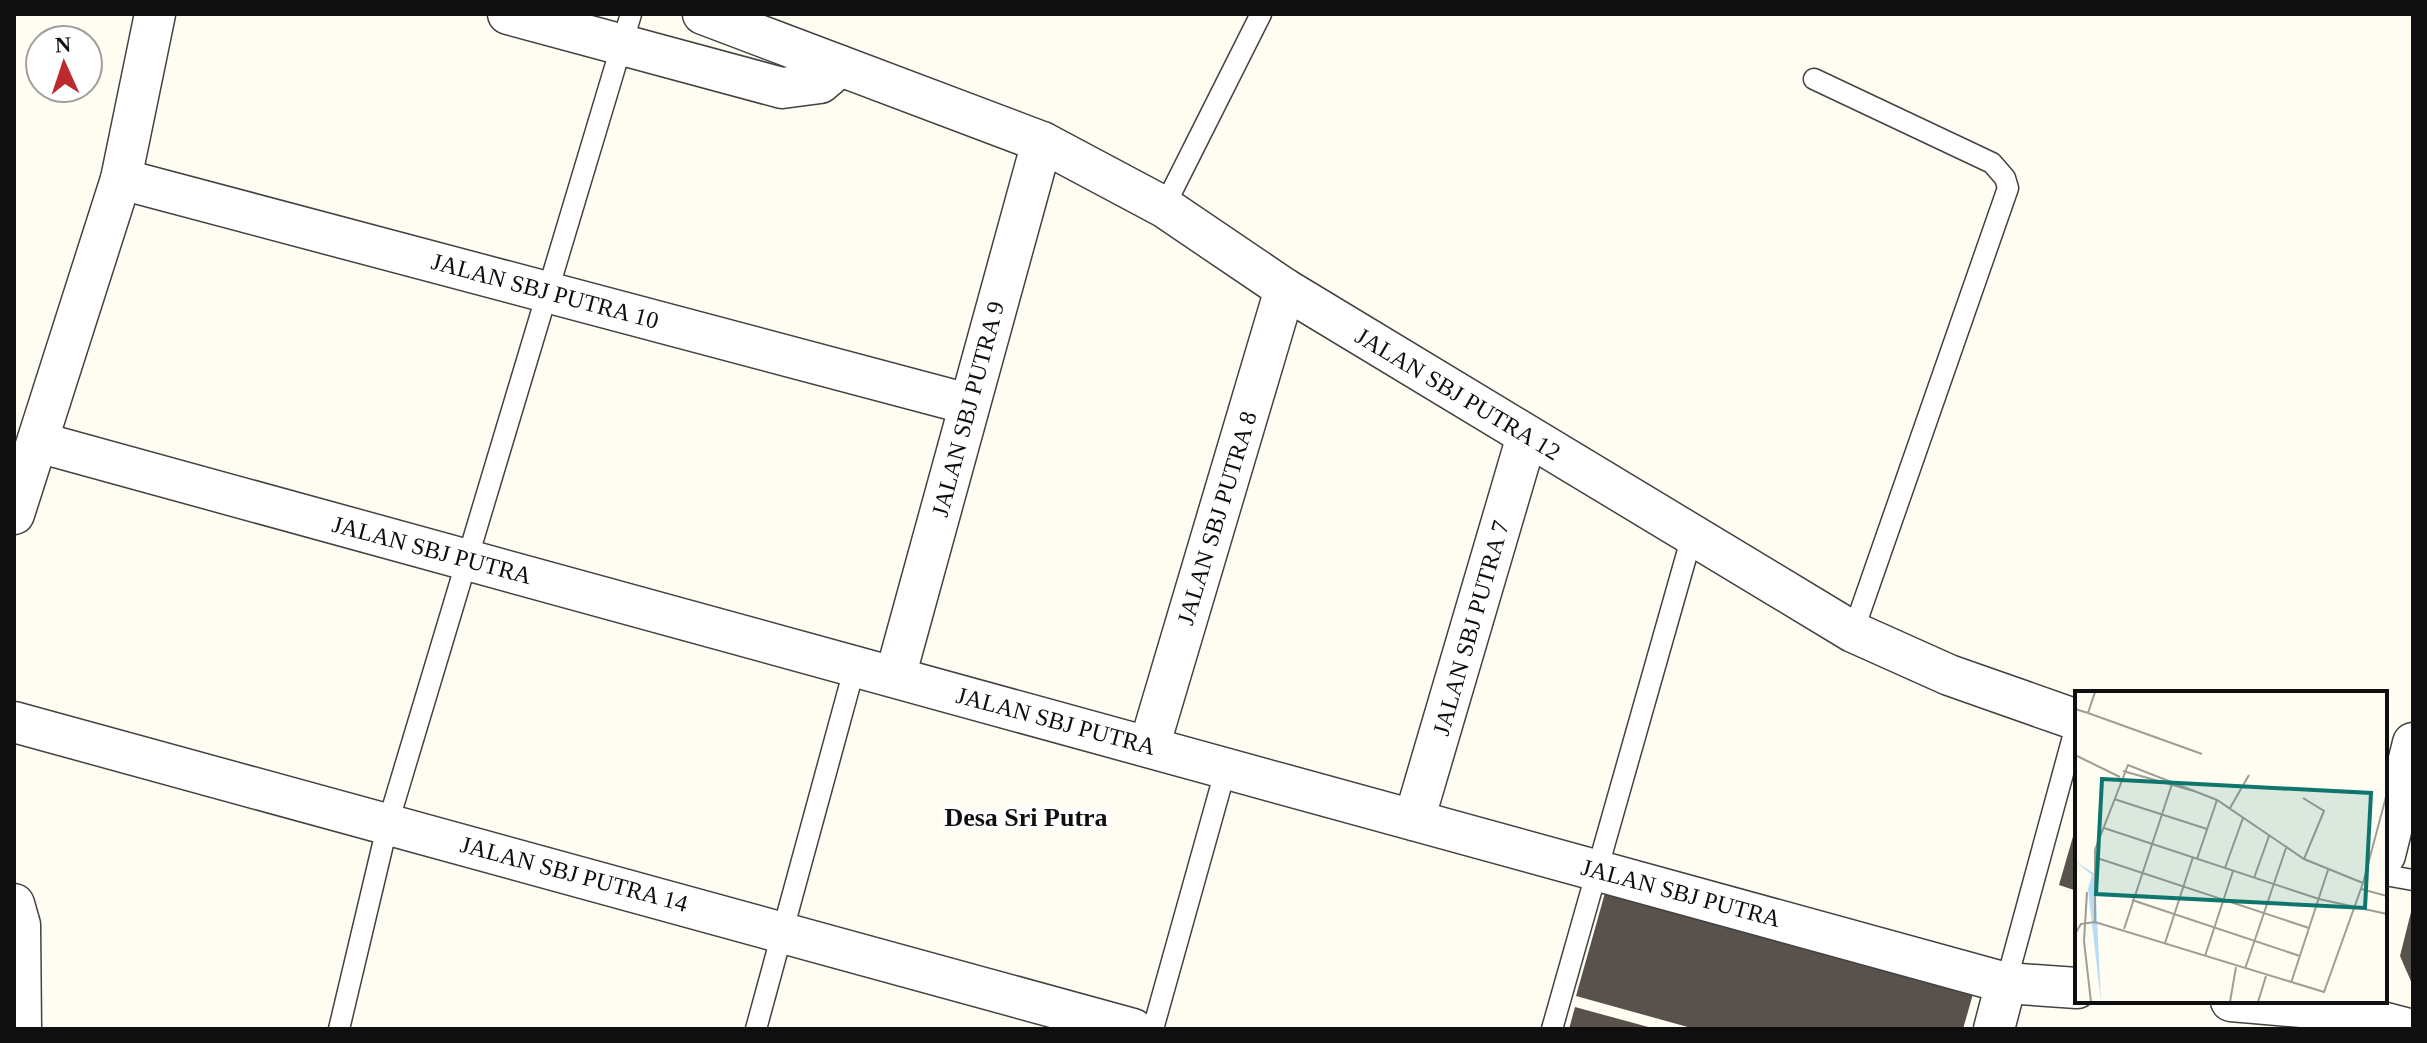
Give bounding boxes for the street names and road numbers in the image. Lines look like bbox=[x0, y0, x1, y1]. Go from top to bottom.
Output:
street label: JALAN SBJ PUTRA 10 bbox=[429, 248, 661, 334]
street label: JALAN SBJ PUTRA 9 bbox=[927, 298, 1009, 520]
street label: JALAN SBJ PUTRA 12 bbox=[1351, 323, 1565, 465]
street label: JALAN SBJ PUTRA 8 bbox=[1172, 408, 1262, 628]
street label: JALAN SBJ PUTRA bbox=[329, 511, 535, 589]
street label: JALAN SBJ PUTRA 7 bbox=[1428, 518, 1514, 738]
street label: JALAN SBJ PUTRA bbox=[953, 682, 1159, 760]
street label: JALAN SBJ PUTRA 14 bbox=[458, 831, 690, 917]
street label: JALAN SBJ PUTRA bbox=[1578, 854, 1784, 932]

